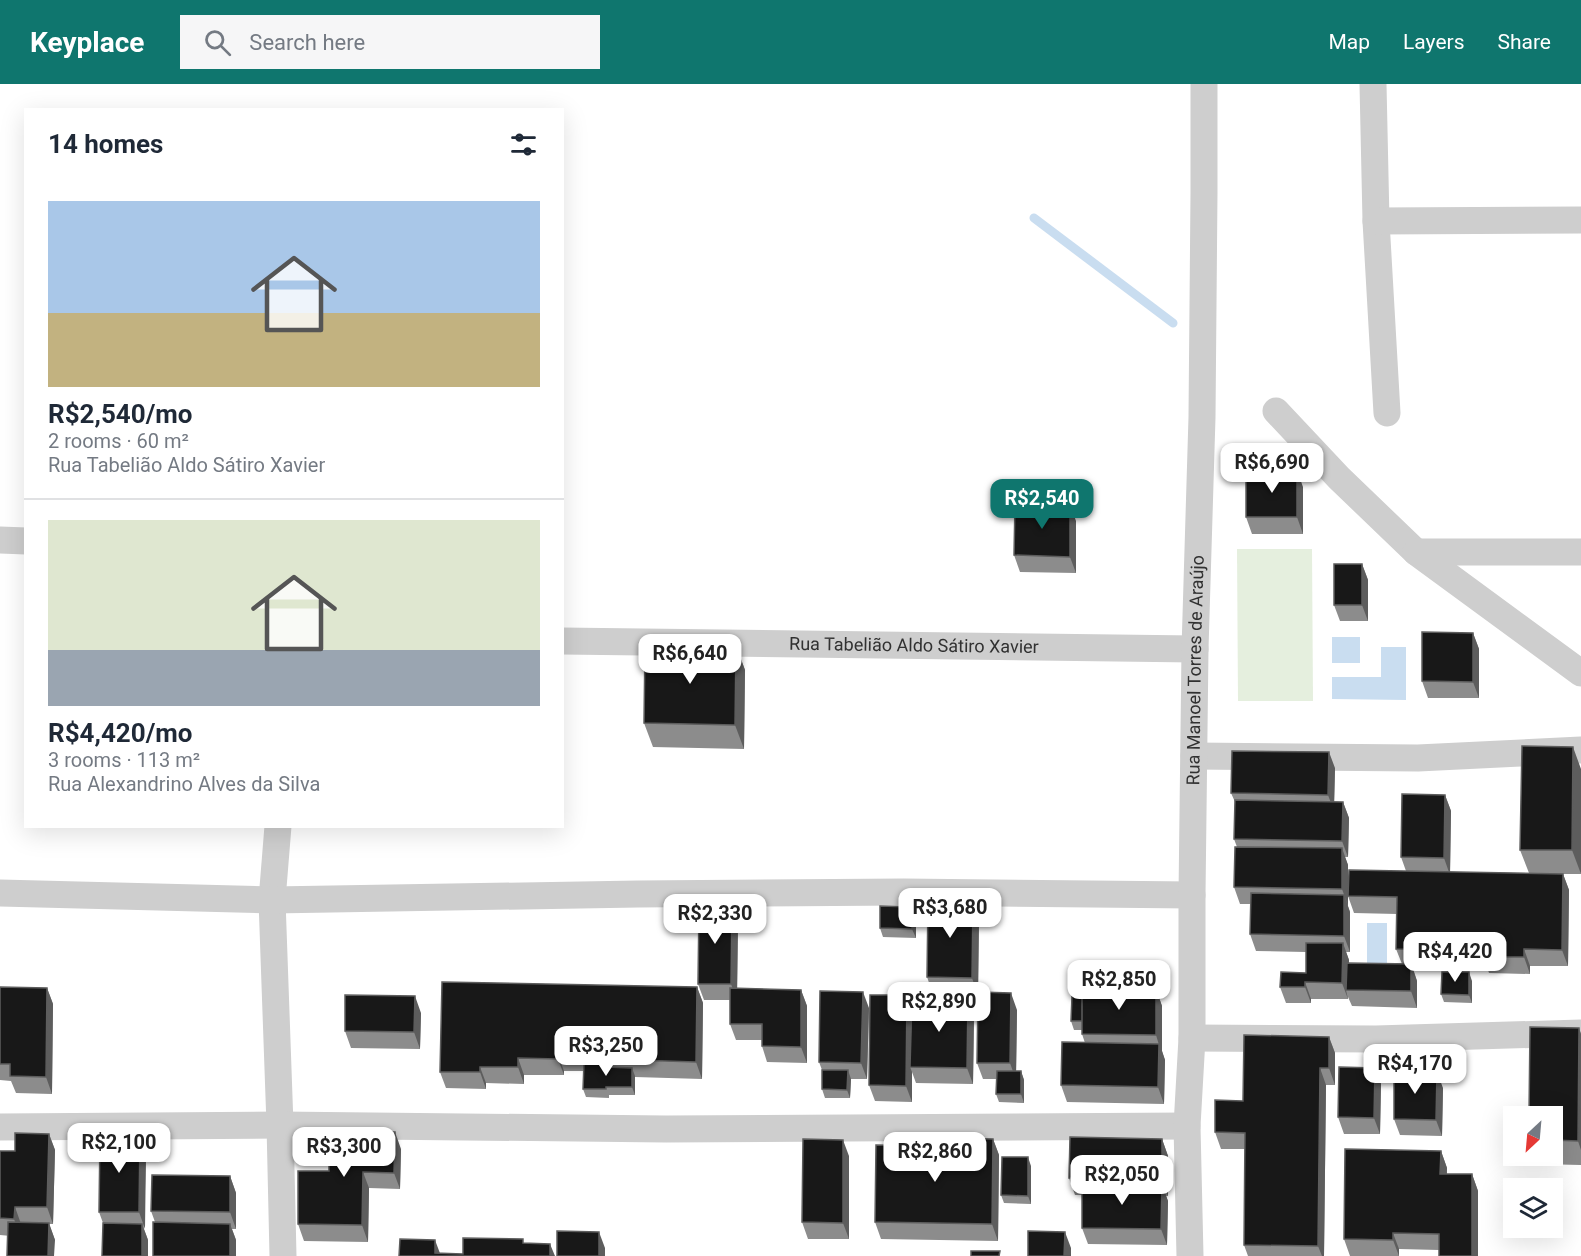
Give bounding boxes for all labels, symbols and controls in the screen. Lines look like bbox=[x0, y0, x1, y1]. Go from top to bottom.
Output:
search box bbox=[180, 15, 600, 69]
text: Keyplace bbox=[30, 26, 144, 59]
icon: search bbox=[201, 26, 234, 59]
text: Search here bbox=[249, 30, 365, 55]
text: Map bbox=[1328, 30, 1370, 54]
text: Layers bbox=[1403, 30, 1464, 54]
text: Share bbox=[1497, 30, 1551, 54]
icon: filters bbox=[507, 128, 540, 161]
text: 14 homes bbox=[48, 129, 163, 159]
icon: home bbox=[240, 240, 348, 348]
text: R$2,540/mo bbox=[48, 399, 193, 429]
text: 2 rooms · 60 m² bbox=[48, 429, 189, 453]
pin: R$6,690 bbox=[1217, 443, 1327, 494]
text: R$6,690 bbox=[1234, 450, 1310, 474]
text: Rua Tabelião Aldo Sátiro Xavier bbox=[48, 453, 325, 477]
pin: R$2,540 bbox=[987, 479, 1097, 530]
text: R$2,540 bbox=[1004, 486, 1080, 510]
street label: Rua Manoel Torres de Araújo bbox=[1182, 555, 1208, 786]
icon: home bbox=[240, 559, 348, 667]
street label: Rua Tabelião Aldo Sátiro Xavier bbox=[789, 633, 1039, 657]
pin: R$6,640 bbox=[635, 634, 745, 685]
text: R$6,640 bbox=[652, 641, 728, 665]
text: R$4,420/mo bbox=[48, 718, 193, 748]
text: 3 rooms · 113 m² bbox=[48, 748, 200, 772]
text: Rua Alexandrino Alves da Silva bbox=[48, 772, 320, 796]
pin: R$3,680 bbox=[895, 888, 1005, 939]
pin: R$2,330 bbox=[660, 894, 770, 945]
text: R$3,680 bbox=[912, 895, 988, 919]
text: R$2,330 bbox=[677, 901, 753, 925]
pin: R$4,420 bbox=[1400, 932, 1510, 983]
text: R$4,420 bbox=[1417, 939, 1493, 963]
pin: R$2,850 bbox=[1064, 960, 1174, 1011]
text: R$2,850 bbox=[1081, 967, 1157, 991]
pin: R$2,890 bbox=[884, 982, 994, 1033]
text: R$2,890 bbox=[901, 989, 977, 1013]
pin: R$3,250 bbox=[551, 1026, 661, 1077]
text: R$3,250 bbox=[568, 1033, 644, 1057]
pin: R$4,170 bbox=[1360, 1044, 1470, 1095]
text: R$4,170 bbox=[1377, 1051, 1453, 1075]
north arrow bbox=[1503, 1106, 1563, 1166]
map controls bbox=[1503, 1106, 1563, 1238]
pin: R$2,100 bbox=[64, 1123, 174, 1174]
pin: R$3,300 bbox=[289, 1127, 399, 1178]
text: R$2,100 bbox=[81, 1130, 157, 1154]
pin: R$2,860 bbox=[880, 1132, 990, 1183]
text: R$3,300 bbox=[306, 1134, 382, 1158]
text: R$2,860 bbox=[897, 1139, 973, 1163]
pin: R$2,050 bbox=[1067, 1155, 1177, 1206]
text: R$2,050 bbox=[1084, 1162, 1160, 1186]
button: layers bbox=[1503, 1178, 1563, 1238]

